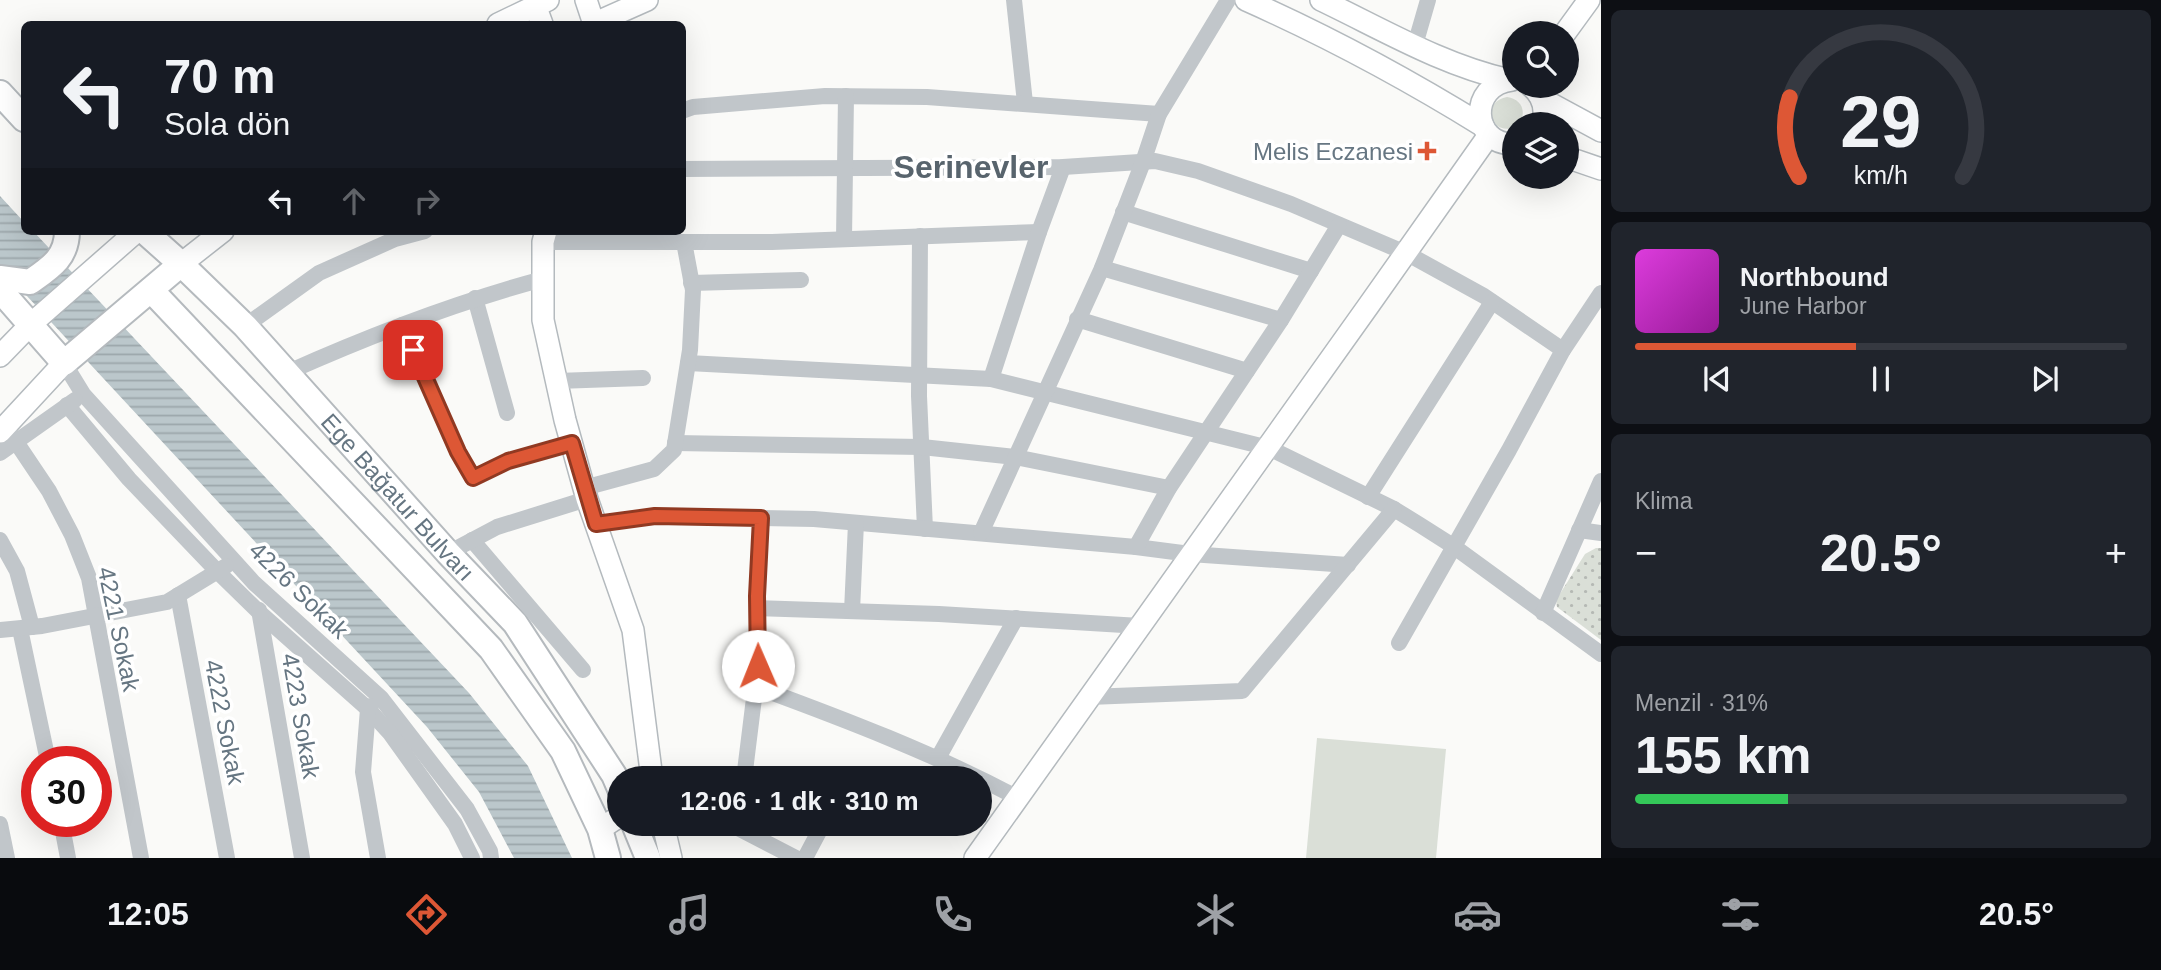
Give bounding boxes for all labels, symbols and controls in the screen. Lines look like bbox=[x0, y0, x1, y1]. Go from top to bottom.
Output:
map controls bbox=[1502, 21, 1579, 189]
button: search bbox=[1502, 21, 1579, 98]
icon: left bbox=[49, 49, 140, 140]
text: 70 m bbox=[164, 49, 276, 103]
text: 29 bbox=[1841, 81, 1921, 162]
text: Sola dön bbox=[164, 106, 290, 142]
button: layers bbox=[1502, 112, 1579, 189]
place label: Melis Eczanesi bbox=[1253, 138, 1413, 165]
marker: Melis Eczanesi bbox=[1419, 143, 1435, 159]
district label: Serinevler bbox=[894, 149, 1048, 185]
text: km/h bbox=[1854, 161, 1908, 189]
icon: left bbox=[262, 182, 300, 220]
icon: ahead bbox=[335, 182, 373, 220]
icon: right bbox=[408, 182, 446, 220]
text: Northbound bbox=[1740, 262, 1889, 292]
text: June Harbor bbox=[1740, 293, 1867, 319]
pin bbox=[383, 320, 443, 380]
icon: arrive bbox=[394, 331, 432, 369]
icon: previous bbox=[1698, 360, 1736, 398]
icon: pause bbox=[1862, 360, 1900, 398]
icon: next bbox=[2026, 360, 2064, 398]
street label: Ege Bağatur Bulvarı bbox=[316, 408, 480, 586]
text: Klima bbox=[1635, 488, 1693, 514]
text: 20.5° bbox=[1820, 524, 1942, 582]
text: − bbox=[1635, 532, 1657, 574]
text: + bbox=[2105, 532, 2127, 574]
street label: 4226 Sokak bbox=[244, 536, 355, 644]
street label: 4221 Sokak bbox=[93, 564, 146, 695]
position arrow bbox=[721, 629, 795, 703]
street label: 4223 Sokak bbox=[277, 651, 325, 782]
street label: 4222 Sokak bbox=[200, 657, 251, 788]
text: Menzil · 31% bbox=[1635, 690, 1768, 716]
text: 155 km bbox=[1635, 726, 1811, 784]
speed limit sign: 30 bbox=[21, 746, 112, 837]
text: 12:06 · 1 dk · 310 m bbox=[680, 786, 919, 816]
icon: directions bbox=[402, 890, 451, 939]
icon: music bbox=[665, 890, 714, 939]
icon: phone bbox=[928, 890, 977, 939]
icon: climate bbox=[1191, 890, 1240, 939]
icon: car bbox=[1453, 890, 1502, 939]
icon: filters bbox=[1716, 890, 1765, 939]
text: 12:05 bbox=[107, 896, 189, 932]
text: 20.5° bbox=[1979, 896, 2054, 932]

